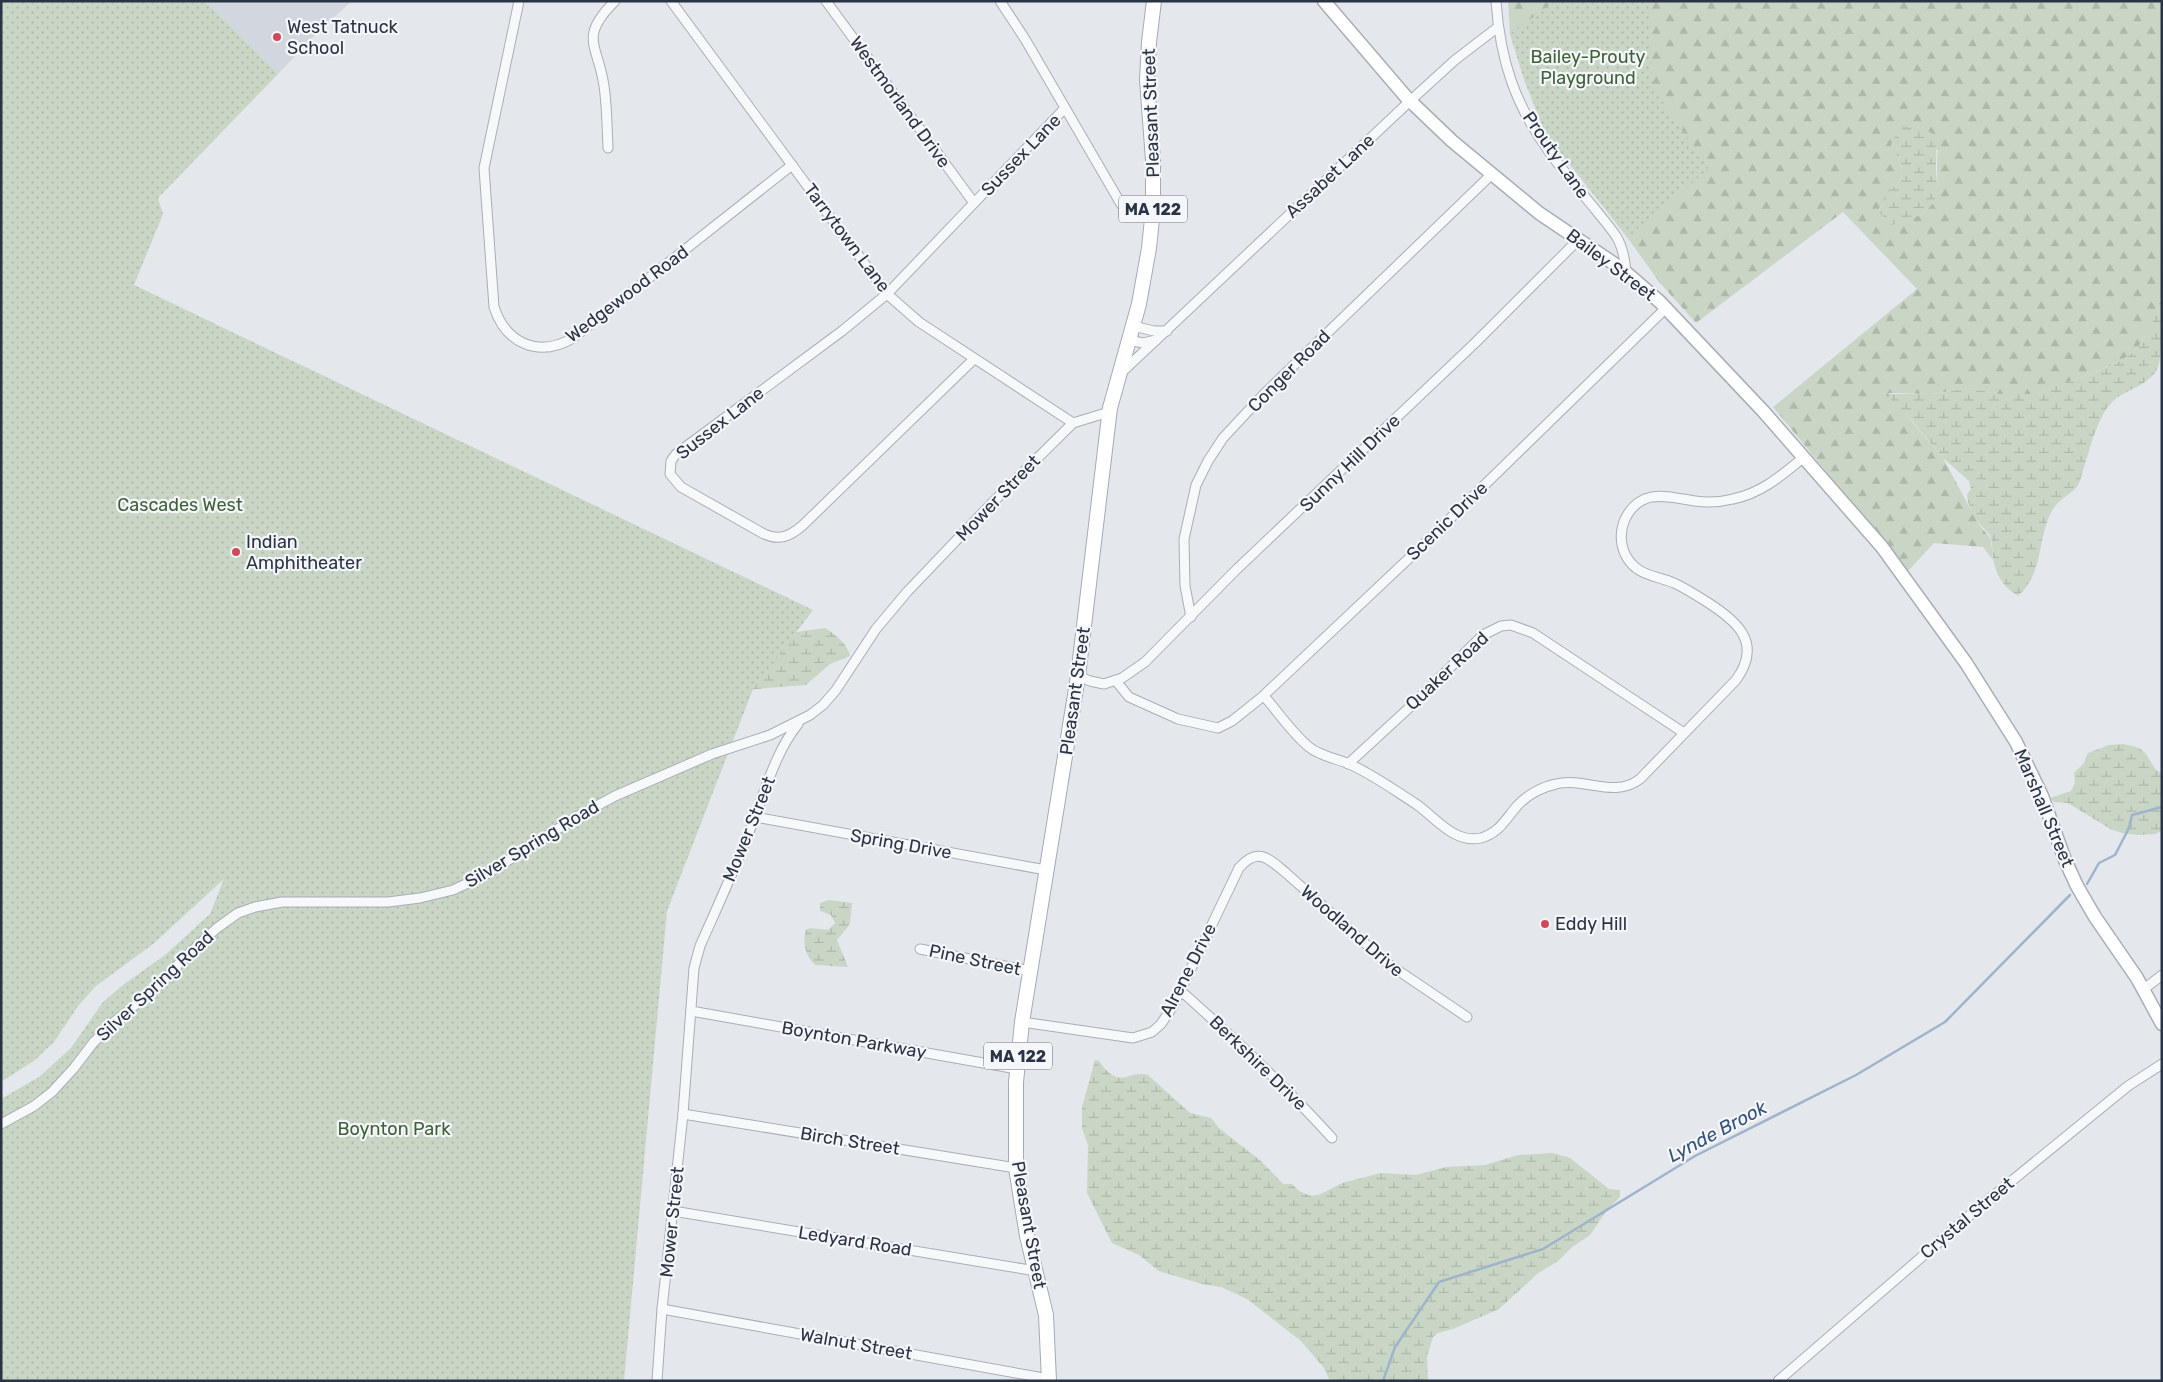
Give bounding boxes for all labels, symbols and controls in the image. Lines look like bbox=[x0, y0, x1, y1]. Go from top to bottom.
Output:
place label: West Tatnuck School bbox=[287, 16, 399, 59]
marker: West Tatnuck School bbox=[271, 31, 283, 43]
street label: Westmorland Drive bbox=[845, 32, 955, 172]
park label: Bailey-Prouty Playground bbox=[1531, 46, 1646, 89]
street label: Pleasant Street bbox=[1138, 48, 1164, 178]
street label: Prouty Lane bbox=[1518, 107, 1594, 203]
street label: Sussex Lane bbox=[976, 109, 1066, 201]
street label: Assabet Lane bbox=[1281, 129, 1379, 223]
street label: Tarrytown Lane bbox=[799, 179, 895, 297]
road number: MA 122 bbox=[1119, 195, 1187, 222]
street label: Bailey Street bbox=[1562, 224, 1660, 306]
street label: Wedgewood Road bbox=[561, 241, 693, 347]
street label: Conger Road bbox=[1243, 325, 1335, 417]
street label: Sussex Lane bbox=[672, 382, 768, 464]
street label: Sunny Hill Drive bbox=[1295, 410, 1405, 516]
street label: Mower Street bbox=[951, 450, 1045, 546]
street label: Scenic Drive bbox=[1402, 477, 1492, 565]
park label: Cascades West bbox=[117, 494, 243, 516]
place label: Indian Amphitheater bbox=[246, 531, 362, 574]
marker: Indian Amphitheater bbox=[230, 546, 242, 558]
street label: Pleasant Street bbox=[1055, 625, 1095, 757]
street label: Quaker Road bbox=[1401, 627, 1493, 715]
street label: Marshall Street bbox=[2009, 746, 2079, 870]
street label: Mower Street bbox=[718, 773, 780, 885]
street label: Silver Spring Road bbox=[461, 795, 603, 893]
street label: Spring Drive bbox=[849, 824, 953, 864]
street label: Woodland Drive bbox=[1296, 880, 1408, 982]
place label: Eddy Hill bbox=[1555, 913, 1627, 935]
marker: Eddy Hill bbox=[1539, 918, 1551, 930]
street label: Alrene Drive bbox=[1155, 920, 1221, 1020]
street label: Silver Spring Road bbox=[92, 926, 218, 1046]
street label: Pine Street bbox=[927, 940, 1023, 980]
street label: Berkshire Drive bbox=[1205, 1011, 1311, 1115]
street label: Boynton Parkway bbox=[780, 1016, 928, 1064]
road number: MA 122 bbox=[984, 1042, 1052, 1070]
water label: Lynde Brook bbox=[1664, 1096, 1771, 1167]
park label: Boynton Park bbox=[338, 1118, 451, 1140]
street label: Birch Street bbox=[799, 1122, 901, 1160]
street label: Pleasant Street bbox=[1007, 1159, 1051, 1291]
street label: Mower Street bbox=[655, 1165, 689, 1279]
street label: Crystal Street bbox=[1916, 1172, 2018, 1264]
street label: Ledyard Road bbox=[797, 1221, 913, 1261]
street label: Walnut Street bbox=[798, 1323, 914, 1365]

